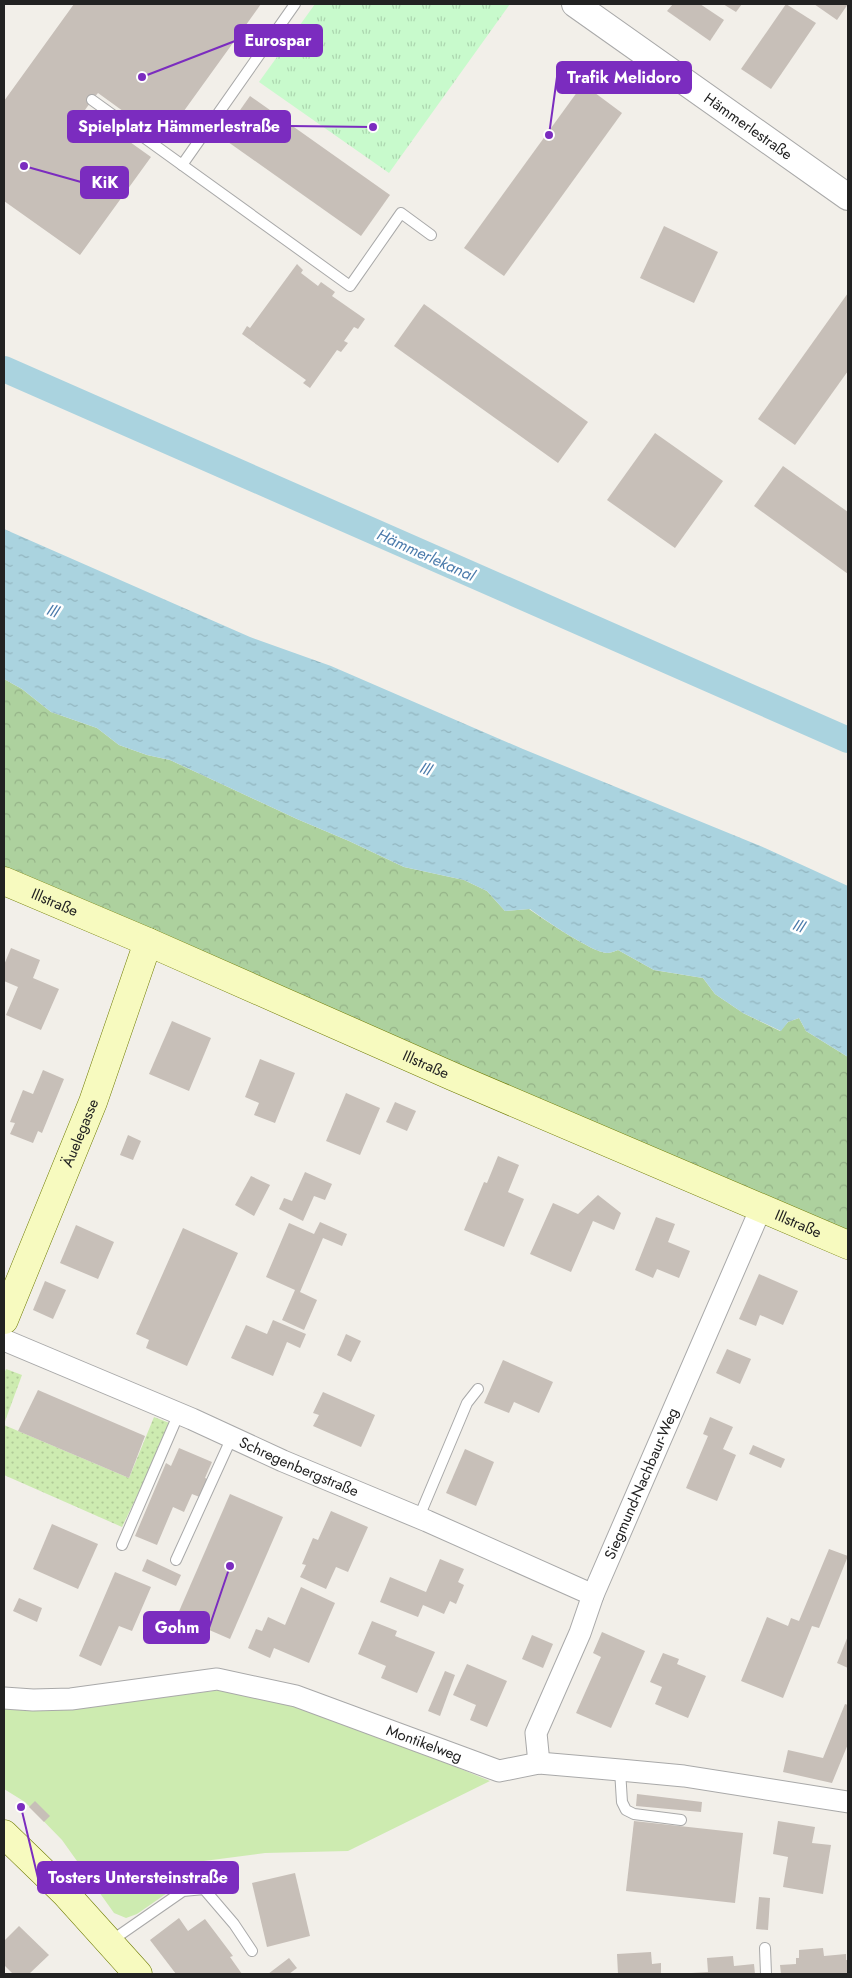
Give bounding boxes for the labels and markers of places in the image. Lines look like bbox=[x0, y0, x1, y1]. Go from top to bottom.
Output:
callout: Eurospar bbox=[235, 25, 322, 56]
callout: Trafik Melidoro bbox=[557, 62, 691, 93]
callout: Spielplatz Hämmerlestraße bbox=[68, 111, 290, 142]
callout: KiK bbox=[81, 167, 128, 198]
callout: Gohm bbox=[144, 1612, 209, 1643]
callout: Tosters Untersteinstraße bbox=[38, 1862, 238, 1893]

